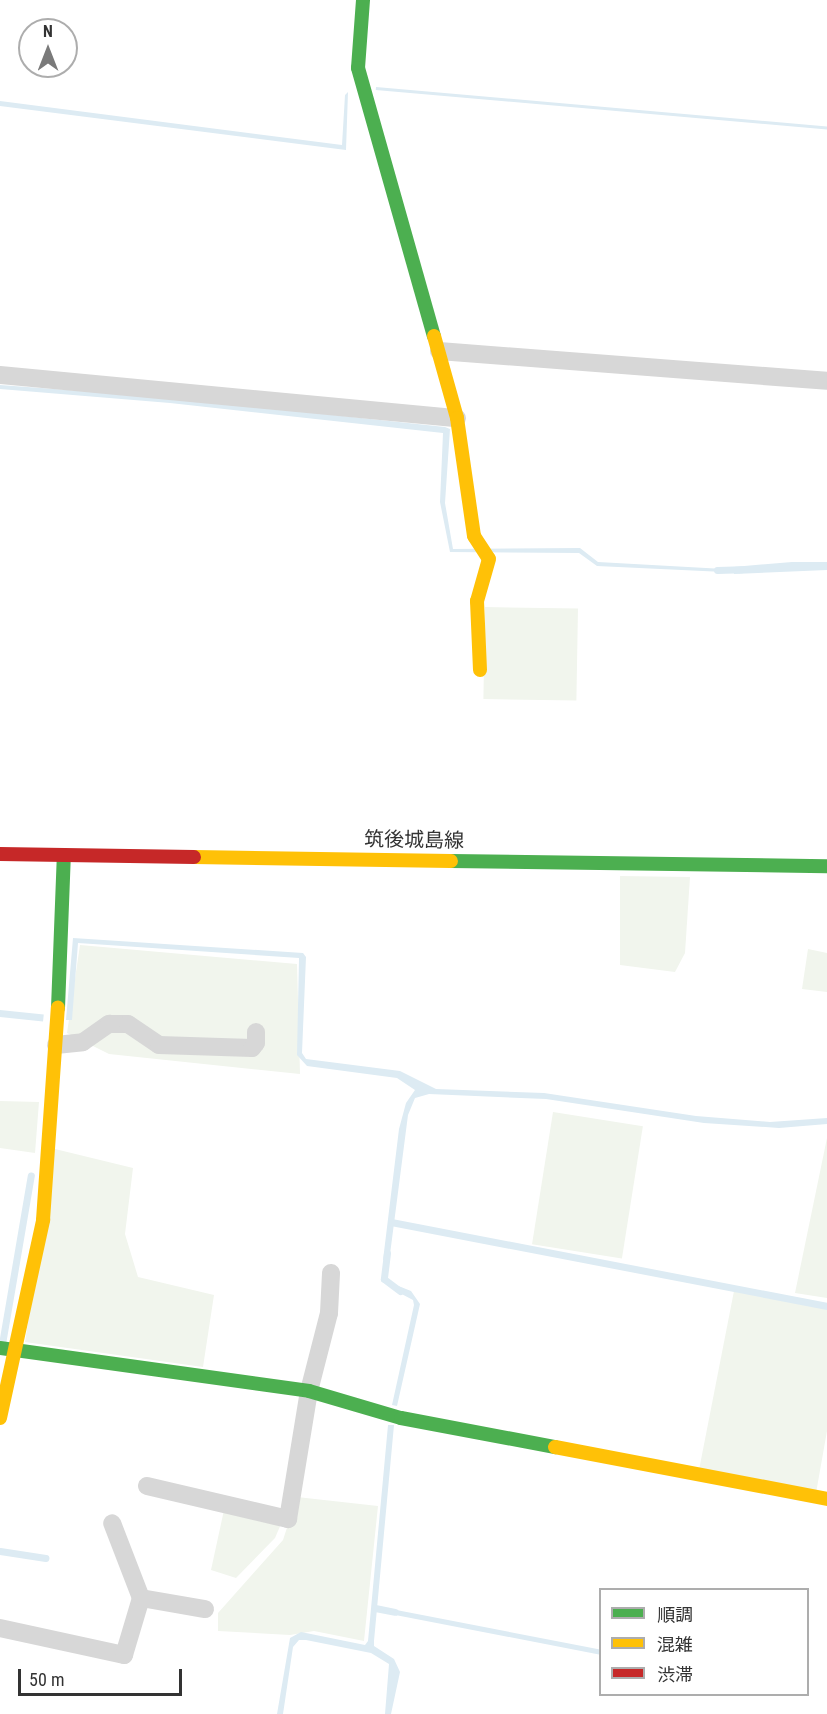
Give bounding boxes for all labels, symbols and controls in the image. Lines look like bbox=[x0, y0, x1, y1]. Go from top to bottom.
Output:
north arrow bbox=[18, 18, 78, 78]
text: N bbox=[43, 22, 53, 41]
street label: 筑後城島線 bbox=[364, 827, 464, 853]
legend bbox=[599, 1588, 809, 1696]
text: 順調 bbox=[657, 1604, 693, 1625]
text: 混雑 bbox=[657, 1634, 693, 1655]
scale bar bbox=[21, 1657, 184, 1695]
text: 渋滞 bbox=[657, 1664, 693, 1685]
text: 50 m bbox=[29, 1669, 64, 1690]

